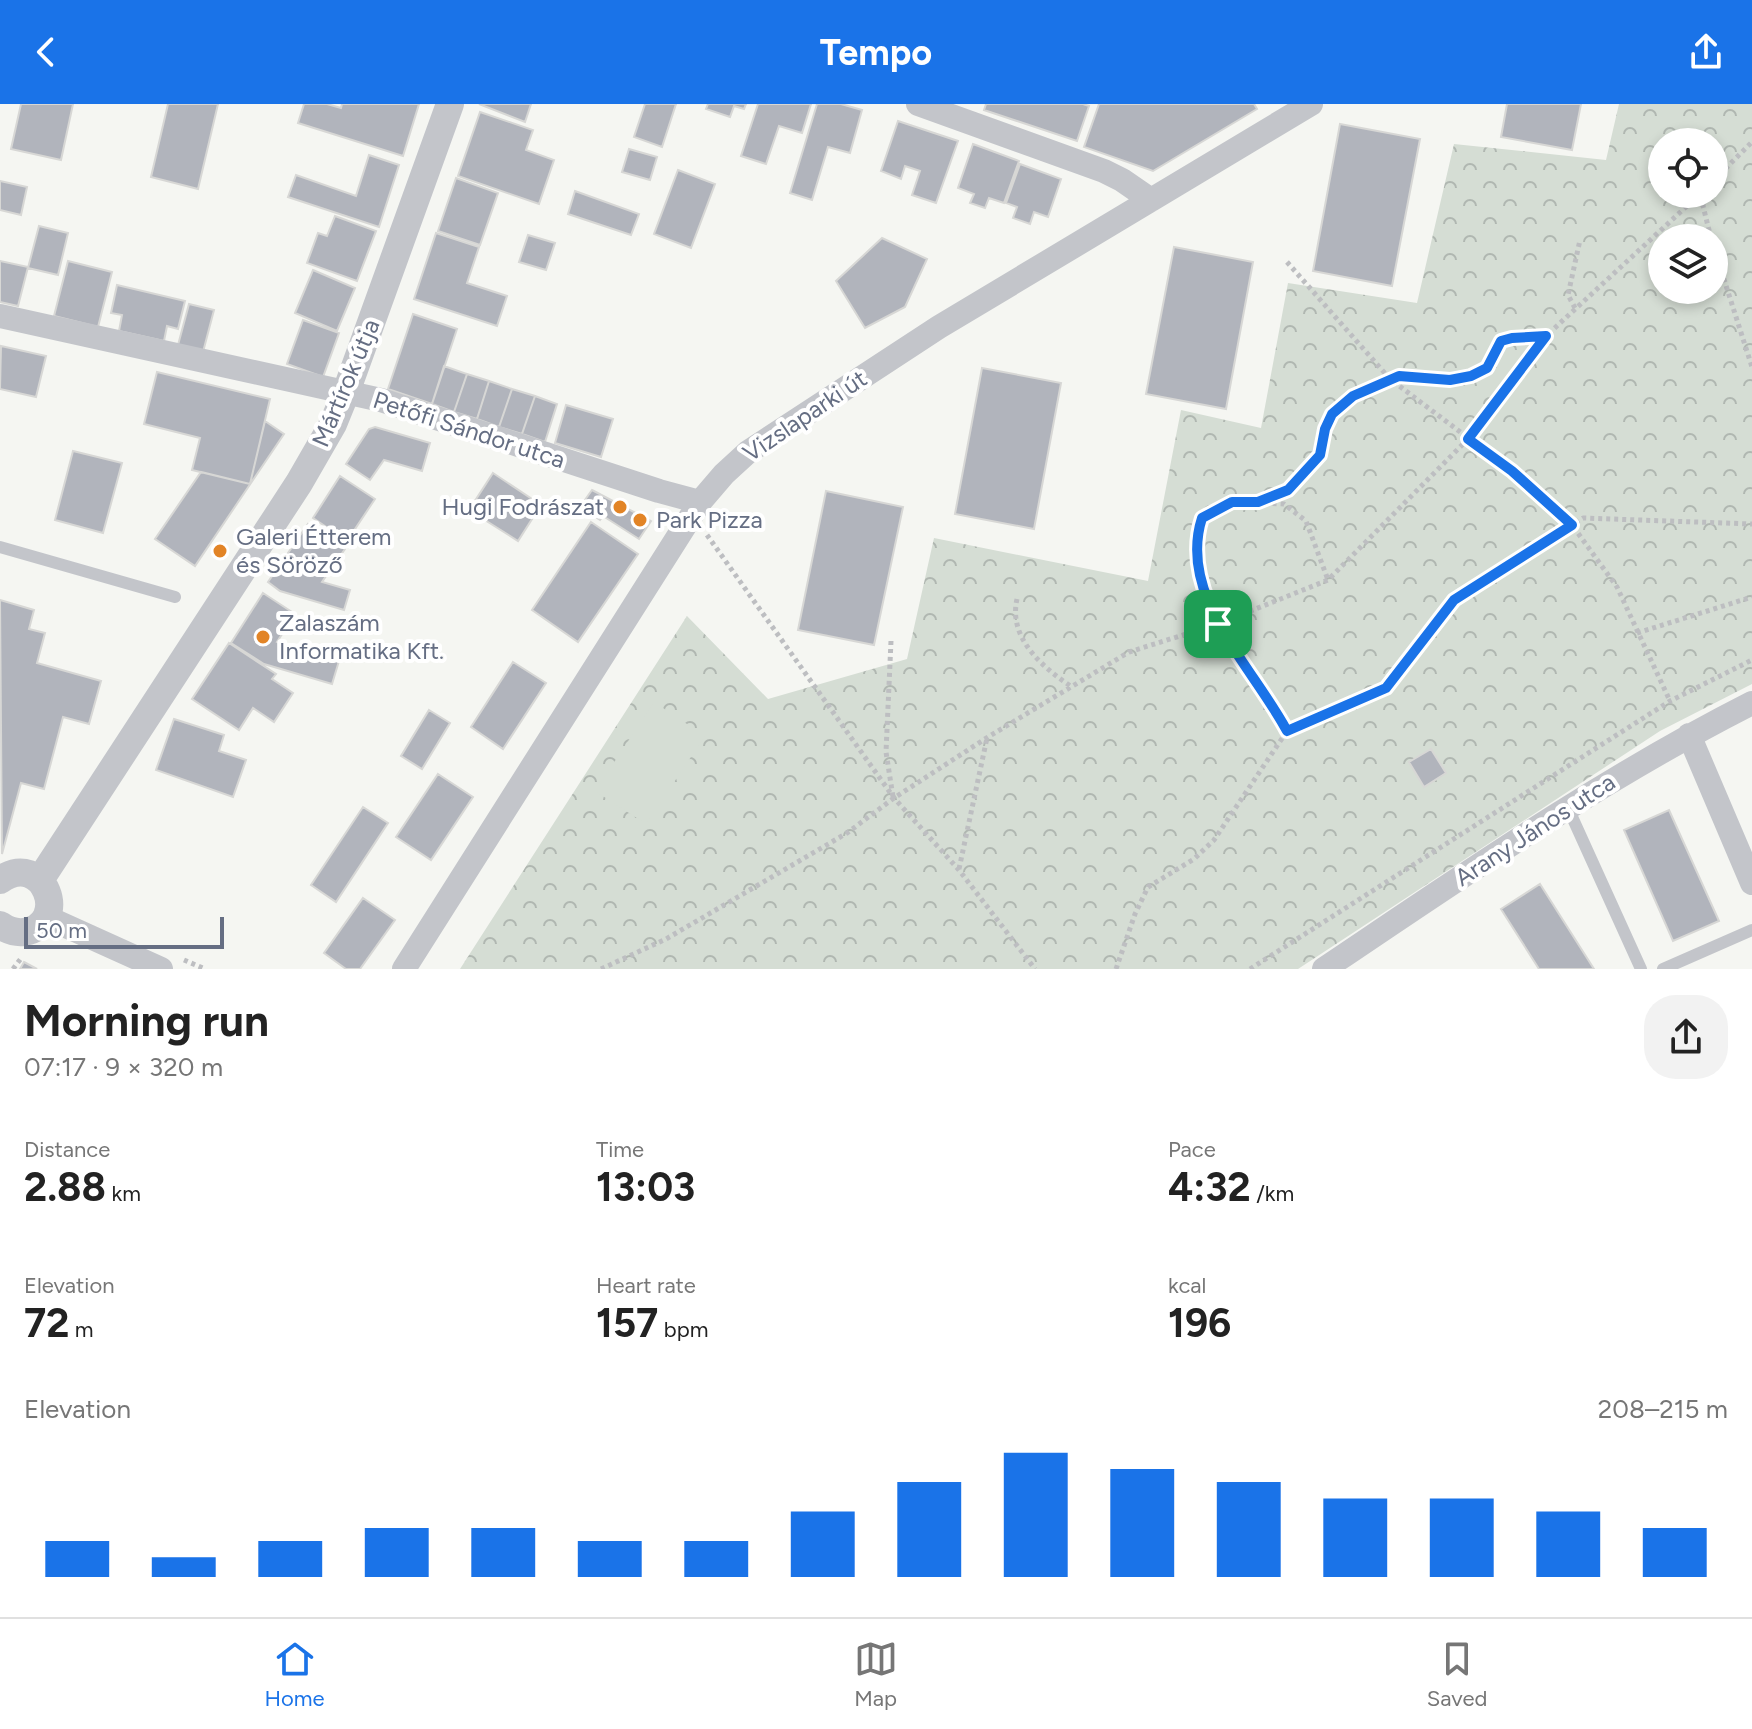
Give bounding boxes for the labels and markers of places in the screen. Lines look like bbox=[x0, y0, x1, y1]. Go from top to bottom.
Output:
place label: Hugi Fodrászat bbox=[442, 492, 604, 521]
marker: Hugi Fodrászat bbox=[611, 498, 629, 516]
place label: Park Pizza bbox=[656, 505, 763, 534]
marker: Park Pizza bbox=[631, 511, 649, 529]
place label: Galeri Étterem és Söröző bbox=[236, 522, 392, 579]
marker: Galeri Étterem és Söröző bbox=[211, 542, 229, 560]
pin bbox=[1184, 590, 1252, 658]
place label: Zalaszám Informatika Kft. bbox=[279, 608, 444, 665]
marker: Zalaszám Informatika Kft. bbox=[254, 628, 272, 646]

